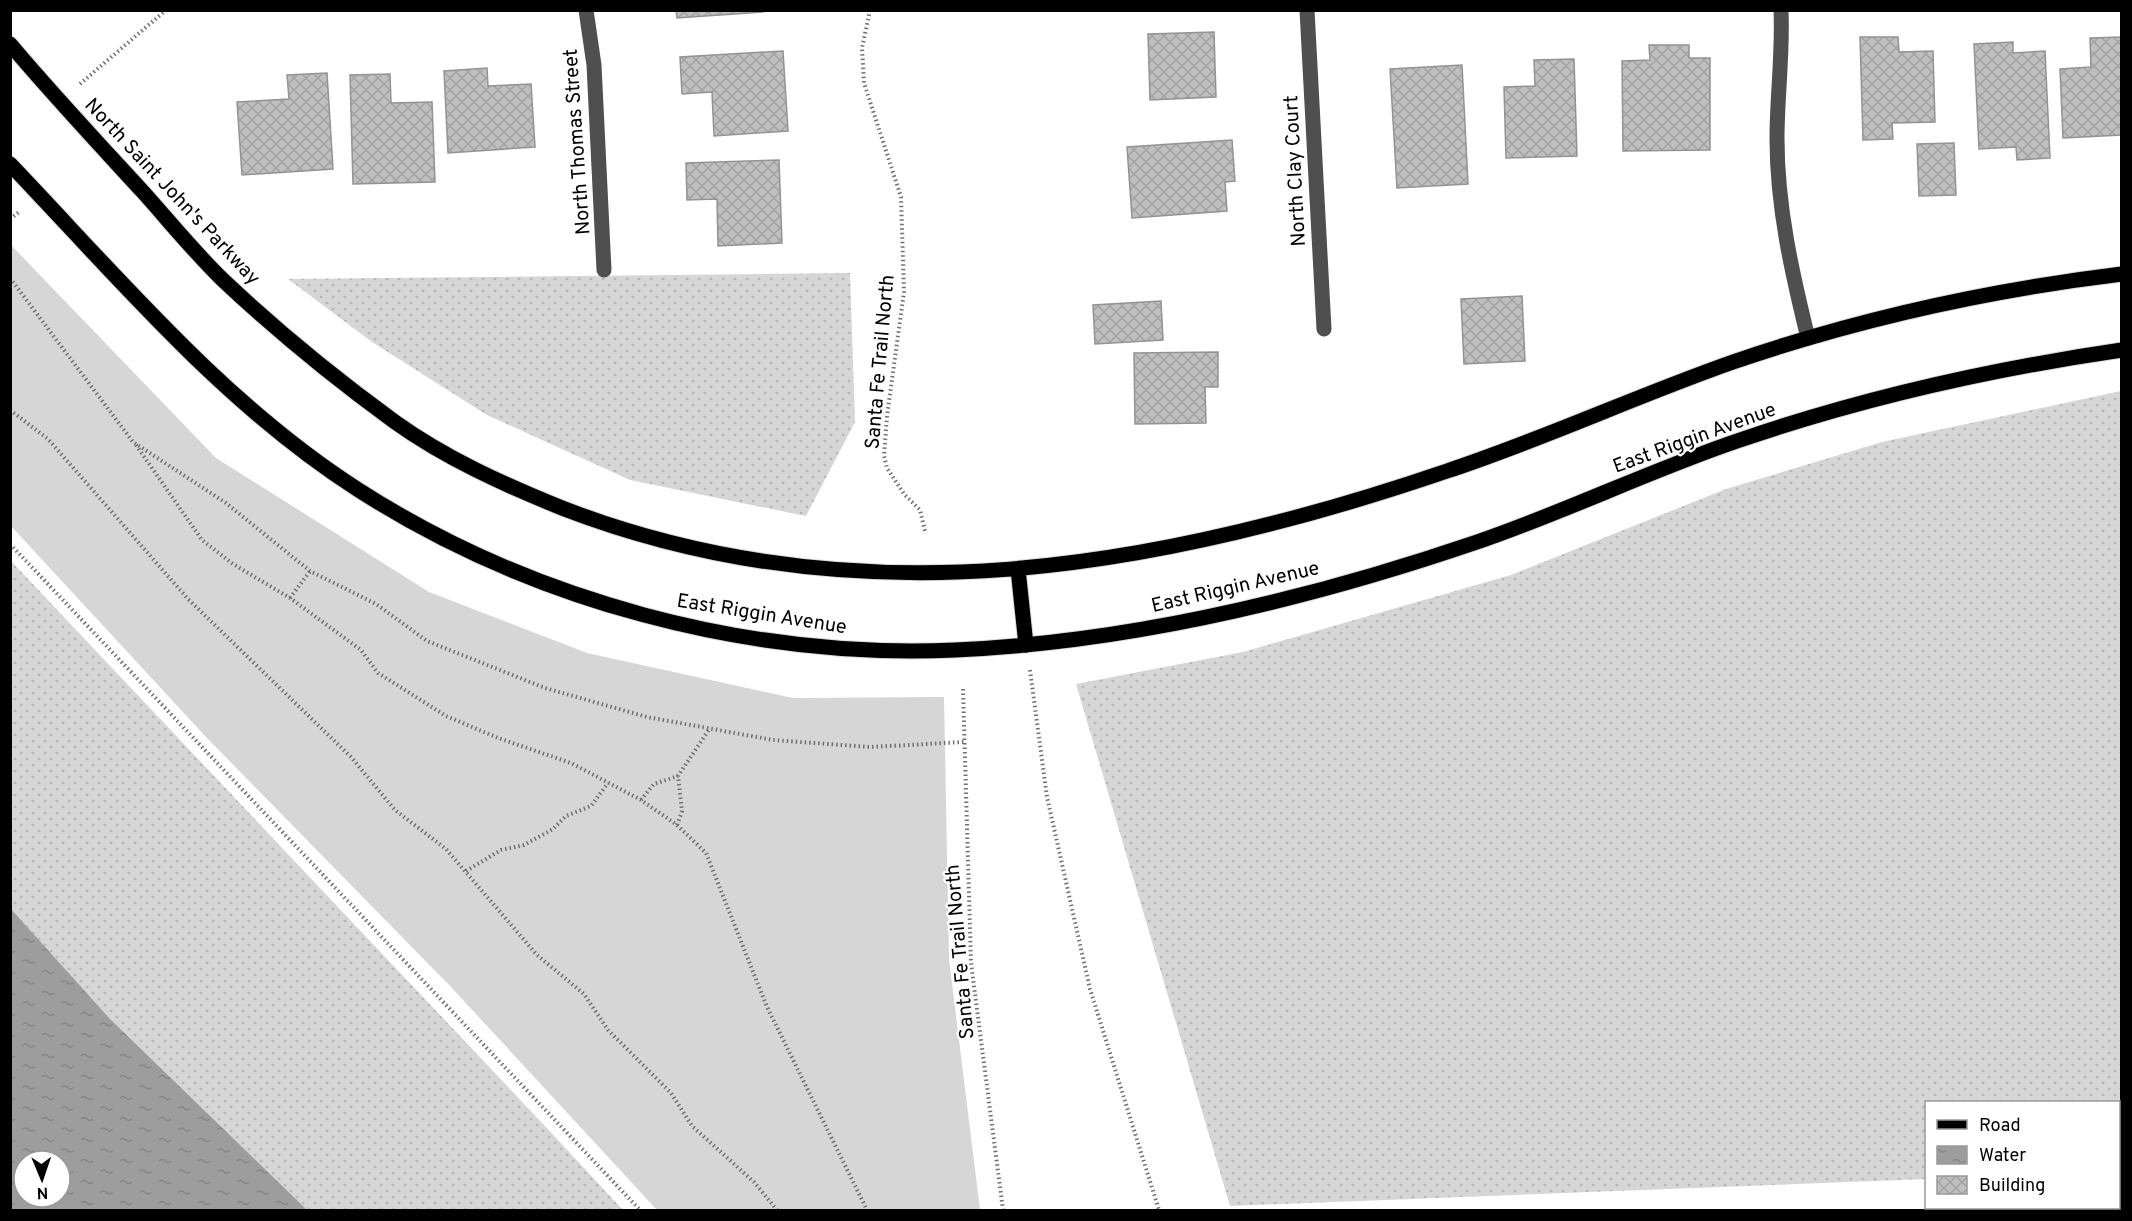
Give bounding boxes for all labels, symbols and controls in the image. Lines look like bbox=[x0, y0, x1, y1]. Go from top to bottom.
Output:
street label: North Thomas Street bbox=[559, 48, 597, 236]
street label: North Saint John's Parkway bbox=[78, 93, 265, 291]
street label: North Clay Court bbox=[1279, 94, 1313, 247]
street label: Santa Fe Trail North bbox=[860, 274, 902, 451]
street label: East Riggin Avenue bbox=[1610, 397, 1780, 480]
street label: East Riggin Avenue bbox=[1149, 556, 1322, 620]
street label: East Riggin Avenue bbox=[675, 589, 849, 641]
street label: Santa Fe Trail North bbox=[940, 863, 982, 1040]
legend bbox=[1925, 1101, 2120, 1209]
text: Road bbox=[1979, 1115, 2021, 1138]
text: Water bbox=[1979, 1145, 2026, 1168]
north arrow bbox=[12, 1149, 72, 1209]
text: Building bbox=[1979, 1175, 2045, 1198]
text: N bbox=[36, 1182, 49, 1202]

